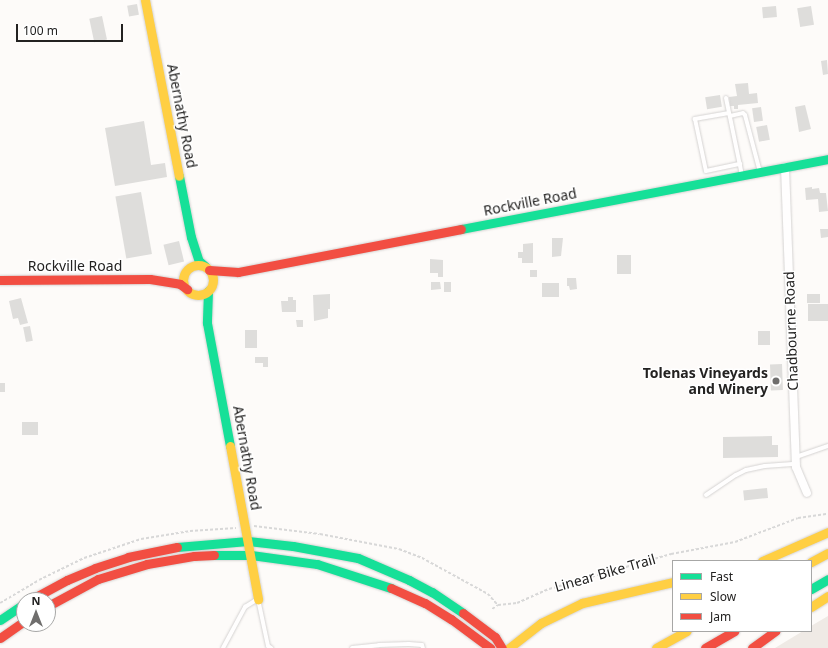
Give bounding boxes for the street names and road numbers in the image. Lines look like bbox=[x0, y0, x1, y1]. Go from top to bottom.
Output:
street label: Abernathy Road bbox=[164, 62, 200, 170]
street label: Rockville Road bbox=[482, 185, 578, 219]
street label: Rockville Road bbox=[28, 258, 122, 274]
street label: Chadbourne Road bbox=[781, 271, 801, 391]
street label: Abernathy Road bbox=[230, 404, 264, 512]
street label: Linear Bike Trail bbox=[553, 551, 657, 595]

